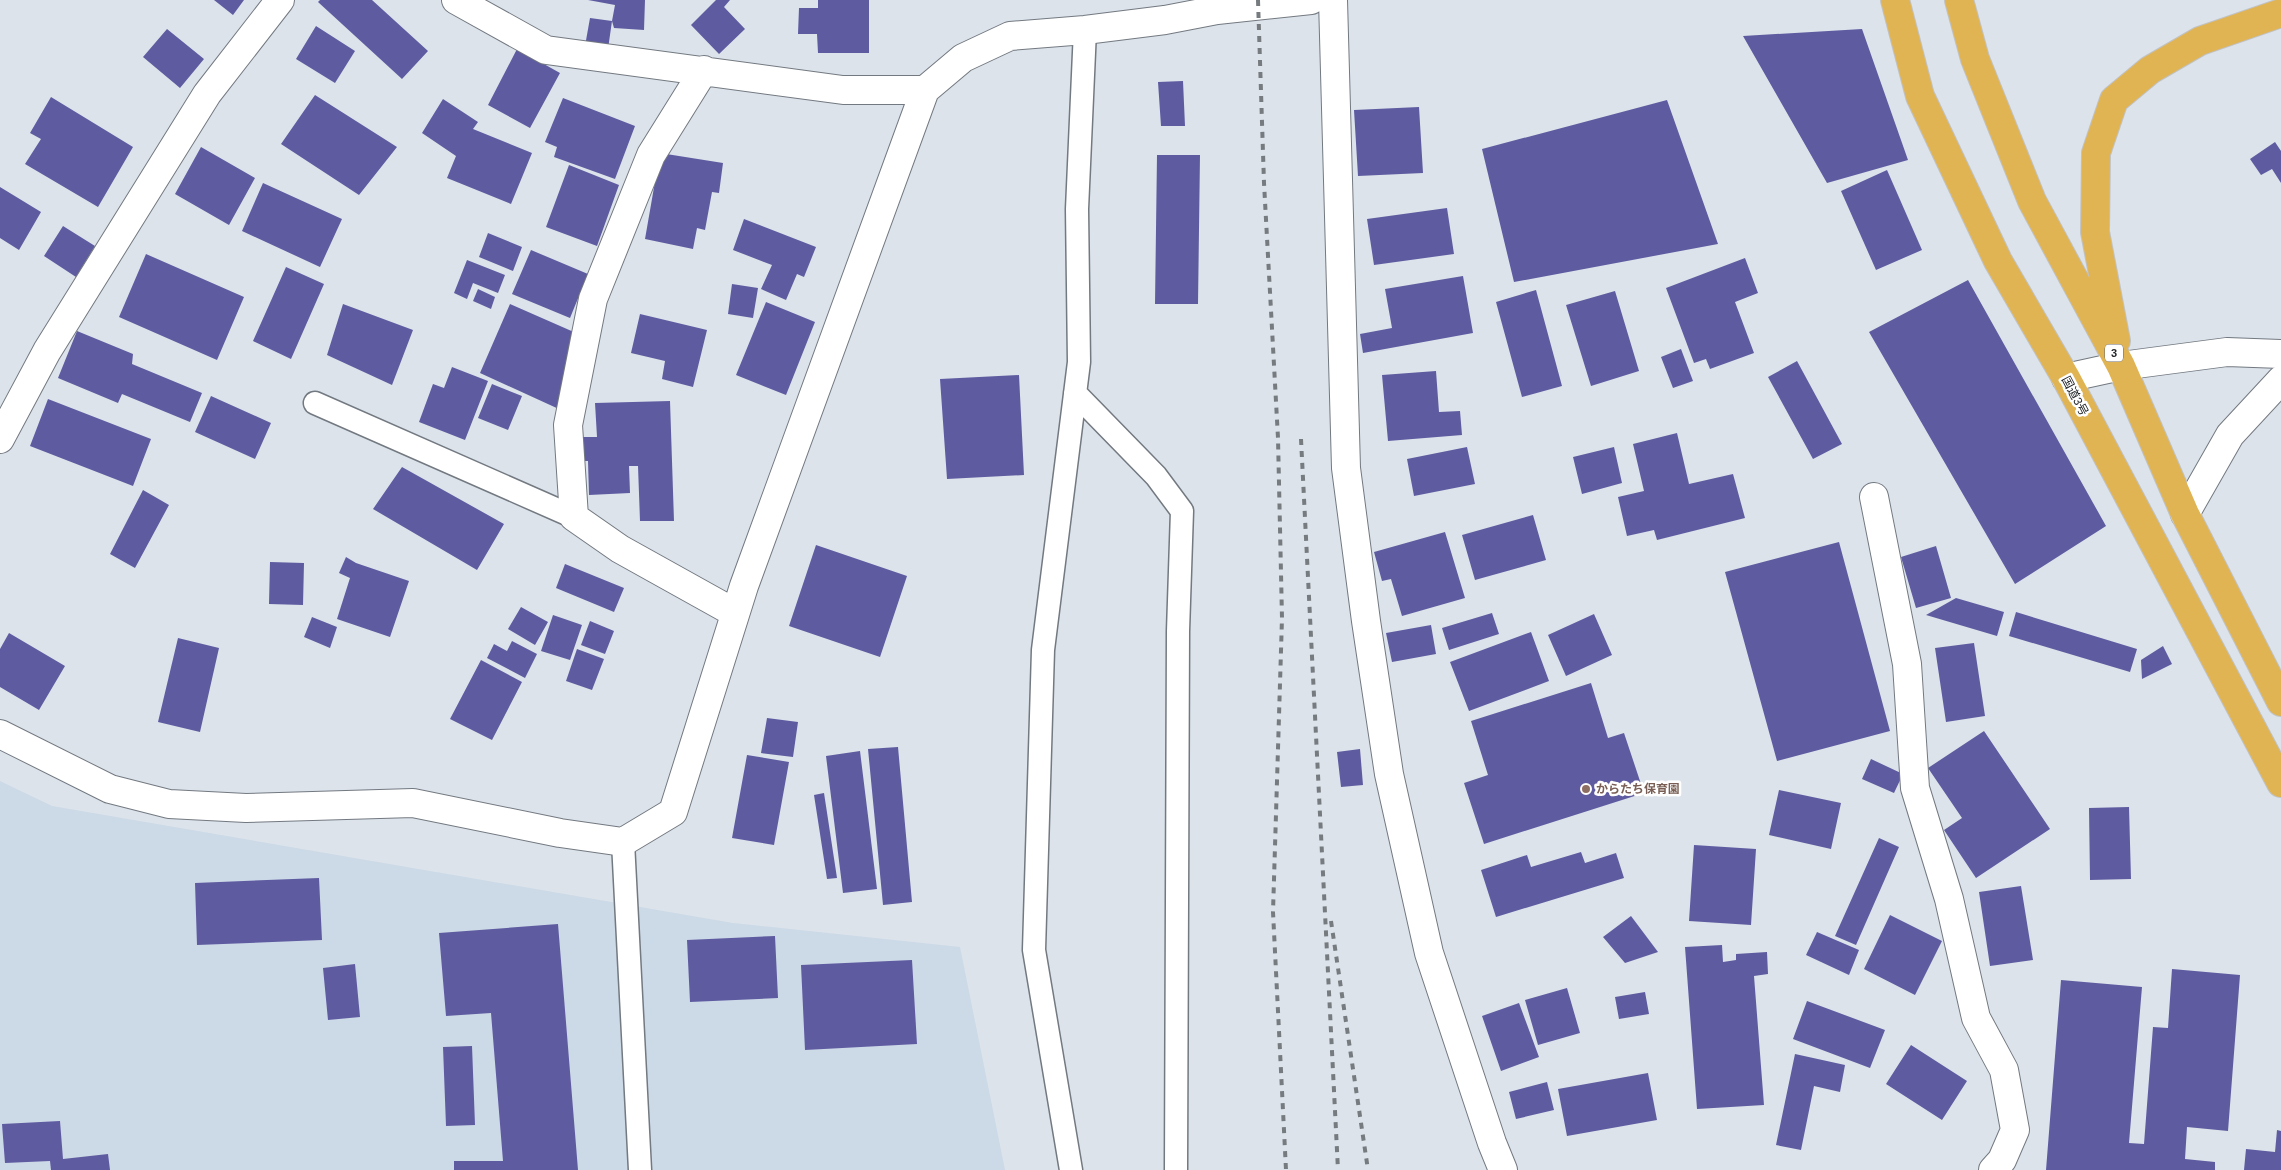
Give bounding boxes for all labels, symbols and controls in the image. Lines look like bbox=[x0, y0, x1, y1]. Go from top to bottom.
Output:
road number: 3 bbox=[2105, 344, 2123, 362]
street label: 国道3号 bbox=[2059, 374, 2091, 418]
place label: からたち保育園 bbox=[1596, 782, 1680, 796]
marker: からたち保育園 bbox=[1580, 783, 1592, 795]

